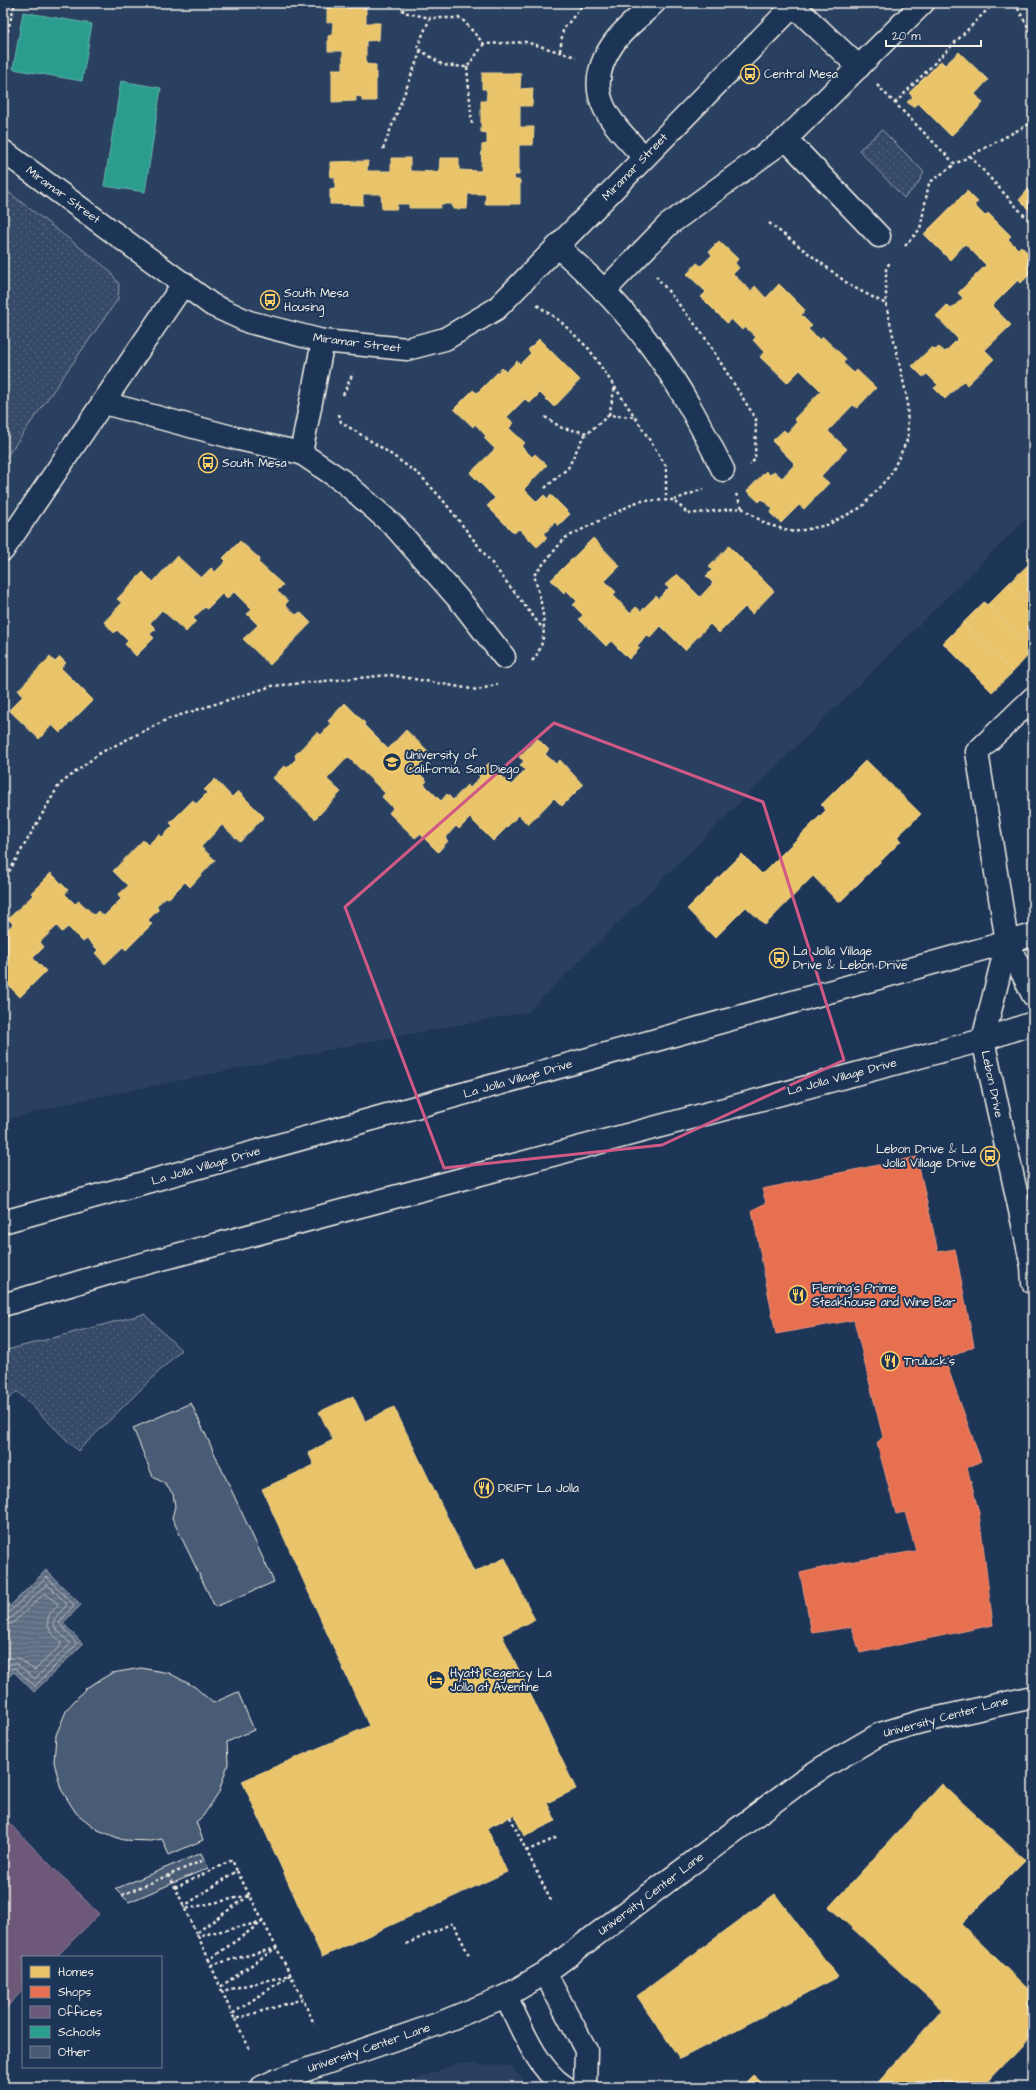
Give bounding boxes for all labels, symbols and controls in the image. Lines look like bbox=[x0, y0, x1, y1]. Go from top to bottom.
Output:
scale bar bbox=[886, 22, 981, 48]
text: 20 m bbox=[892, 28, 921, 45]
bus stop icon: Central Mesa bbox=[739, 63, 761, 85]
place label: Central Mesa bbox=[764, 66, 838, 83]
street label: Miramar Street bbox=[598, 129, 672, 205]
street label: Miramar Street bbox=[22, 162, 104, 228]
place label: South Mesa Housing bbox=[284, 285, 349, 317]
bus stop icon: South Mesa Housing bbox=[259, 289, 281, 311]
street label: Miramar Street bbox=[312, 329, 402, 357]
bus stop icon: South Mesa bbox=[197, 452, 219, 474]
place label: South Mesa bbox=[222, 455, 287, 472]
place label: University of California, San Diego bbox=[406, 747, 520, 779]
school or university icon: University of California, San Diego bbox=[381, 751, 403, 773]
place label: La Jolla Village Drive & Lebon Drive bbox=[793, 943, 908, 974]
bus stop icon: La Jolla Village Drive & Lebon Drive bbox=[768, 947, 790, 969]
street label: Lebon Drive bbox=[977, 1049, 1007, 1120]
street label: La Jolla Village Drive bbox=[785, 1054, 899, 1101]
street label: La Jolla Village Drive bbox=[462, 1055, 575, 1104]
place label: Lebon Drive & La Jolla Village Drive bbox=[876, 1141, 977, 1173]
street label: La Jolla Village Drive bbox=[150, 1142, 263, 1191]
bus stop icon: Lebon Drive & La Jolla Village Drive bbox=[979, 1145, 1001, 1167]
place label: Fleming's Prime Steakhouse and Wine Bar bbox=[812, 1280, 956, 1311]
restaurant icon: Fleming's Prime Steakhouse and Wine Bar bbox=[787, 1284, 809, 1306]
restaurant icon: Truluck's bbox=[879, 1350, 901, 1372]
place label: Truluck's bbox=[904, 1353, 955, 1370]
restaurant icon: DRIFT La Jolla bbox=[473, 1477, 495, 1499]
place label: DRIFT La Jolla bbox=[498, 1480, 579, 1497]
place label: Hyatt Regency La Jolla at Aventine bbox=[450, 1665, 552, 1696]
hotel icon: Hyatt Regency La Jolla at Aventine bbox=[425, 1669, 447, 1691]
street label: University Center Lane bbox=[882, 1692, 1011, 1743]
street label: University Center Lane bbox=[595, 1848, 708, 1940]
legend bbox=[22, 1956, 162, 2068]
text: Homes bbox=[58, 1964, 94, 1981]
text: Shops bbox=[58, 1984, 91, 2001]
text: Offices bbox=[58, 2004, 102, 2021]
street label: University Center Lane bbox=[305, 2019, 433, 2078]
text: Schools bbox=[58, 2024, 101, 2041]
text: Other bbox=[58, 2044, 90, 2061]

